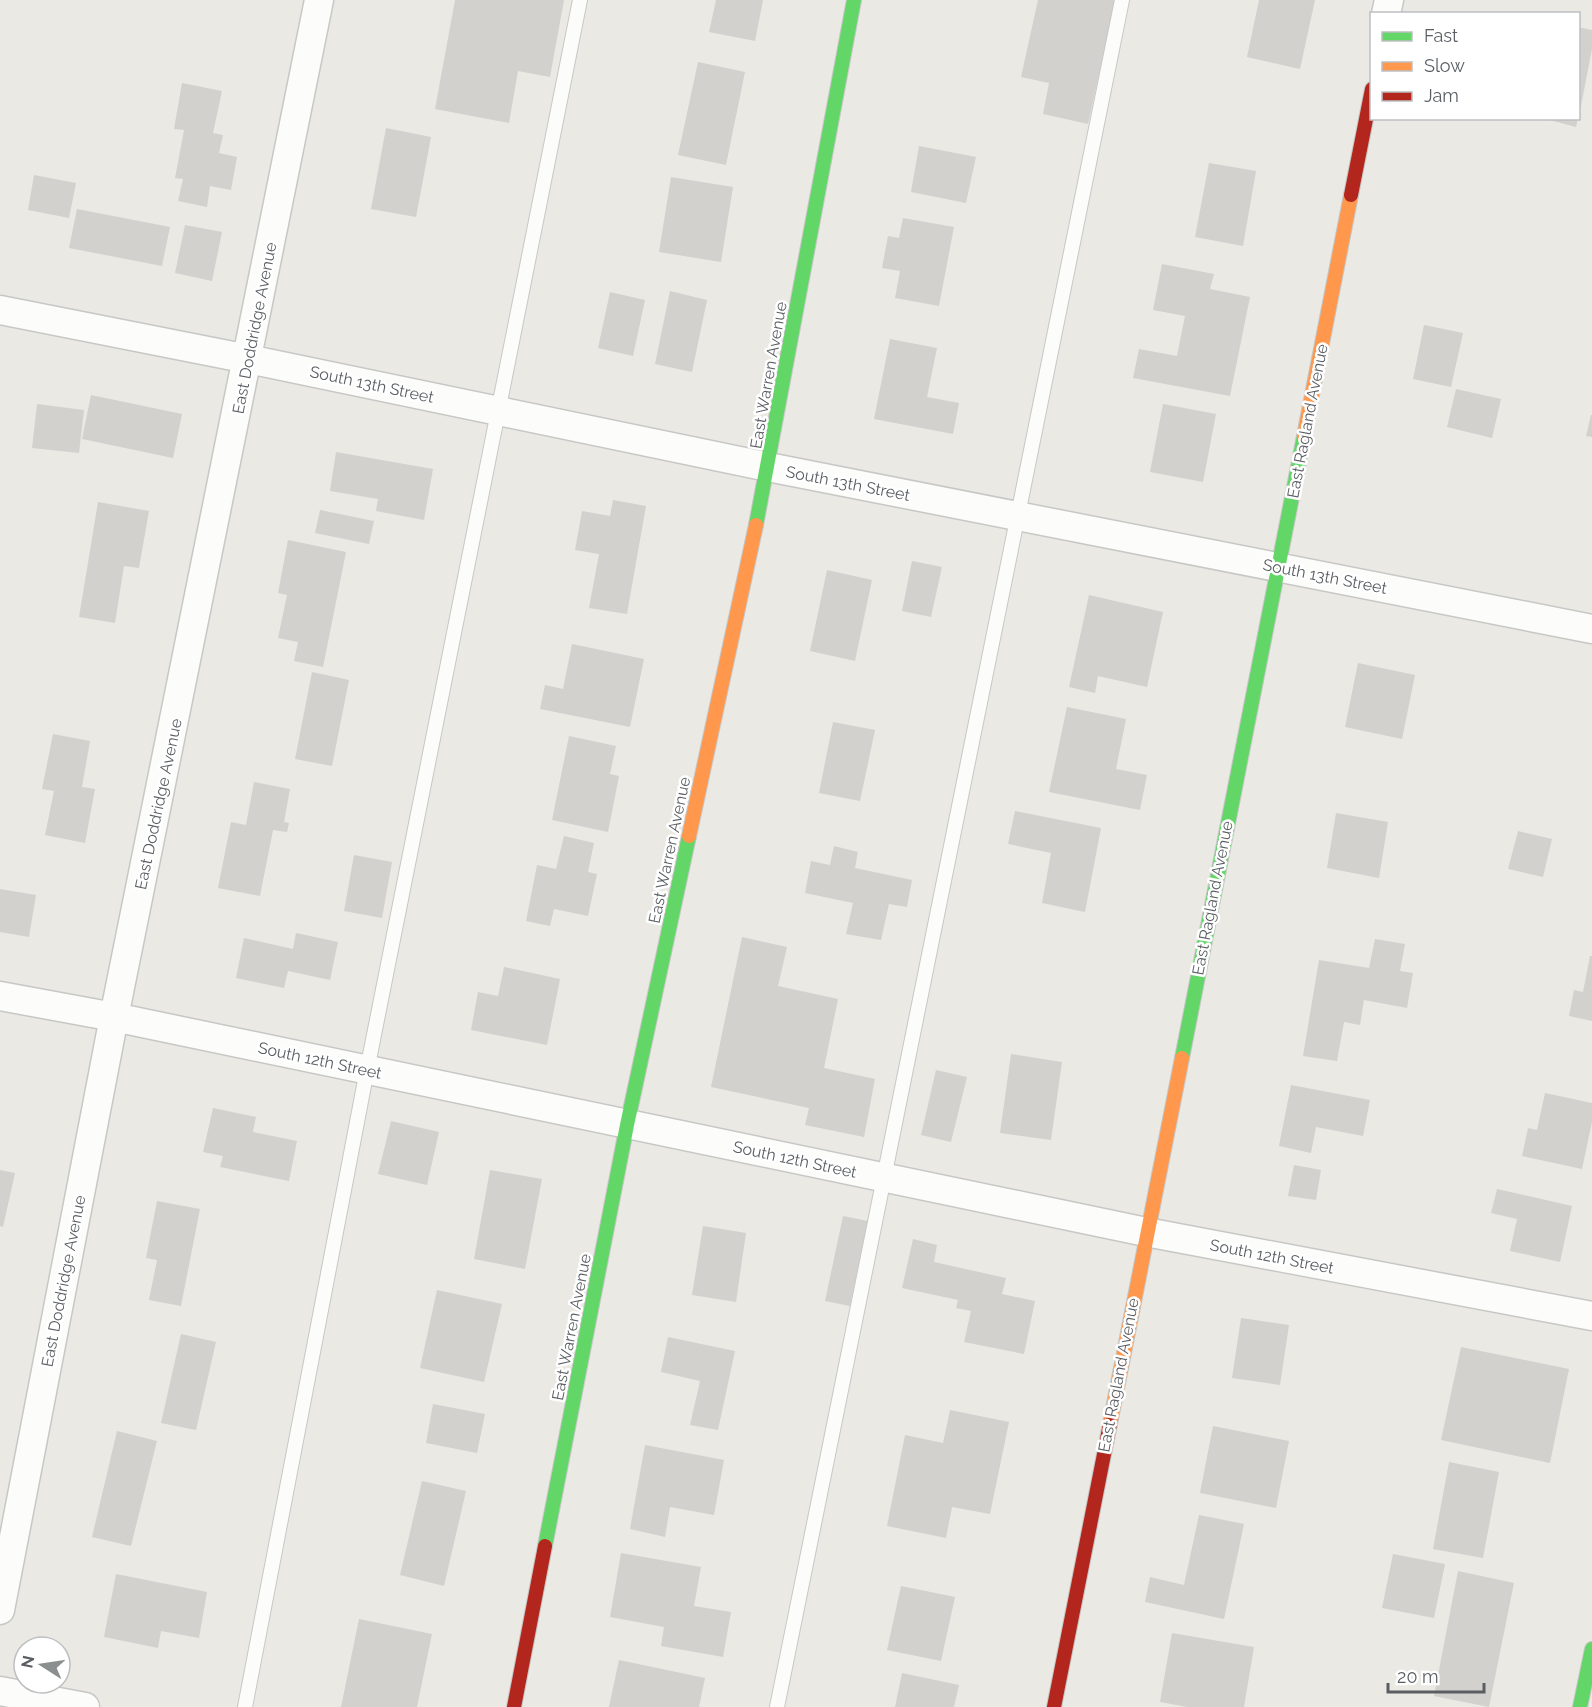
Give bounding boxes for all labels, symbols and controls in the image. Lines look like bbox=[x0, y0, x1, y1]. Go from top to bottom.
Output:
legend bbox=[1370, 12, 1580, 120]
text: Fast bbox=[1424, 25, 1458, 46]
text: Slow bbox=[1424, 55, 1465, 76]
text: Jam bbox=[1424, 85, 1459, 106]
street label: East Doddridge Avenue bbox=[229, 241, 280, 416]
street label: East Warren Avenue bbox=[746, 300, 791, 450]
street label: East Ragland Avenue bbox=[1283, 342, 1332, 500]
street label: South 13th Street bbox=[308, 362, 436, 407]
street label: South 13th Street bbox=[784, 462, 912, 505]
street label: South 13th Street bbox=[1261, 555, 1389, 598]
street label: East Doddridge Avenue bbox=[131, 717, 186, 891]
street label: East Warren Avenue bbox=[645, 775, 694, 925]
street label: East Ragland Avenue bbox=[1188, 819, 1237, 977]
street label: South 12th Street bbox=[256, 1038, 384, 1083]
street label: South 12th Street bbox=[731, 1137, 859, 1182]
street label: East Doddridge Avenue bbox=[38, 1194, 89, 1369]
street label: South 12th Street bbox=[1208, 1235, 1336, 1278]
street label: East Warren Avenue bbox=[548, 1252, 595, 1402]
street label: East Ragland Avenue bbox=[1094, 1296, 1143, 1454]
north arrow bbox=[12, 1635, 72, 1695]
text: N bbox=[17, 1654, 38, 1670]
scale bar bbox=[1388, 1656, 1484, 1694]
text: 20 m bbox=[1397, 1666, 1439, 1687]

